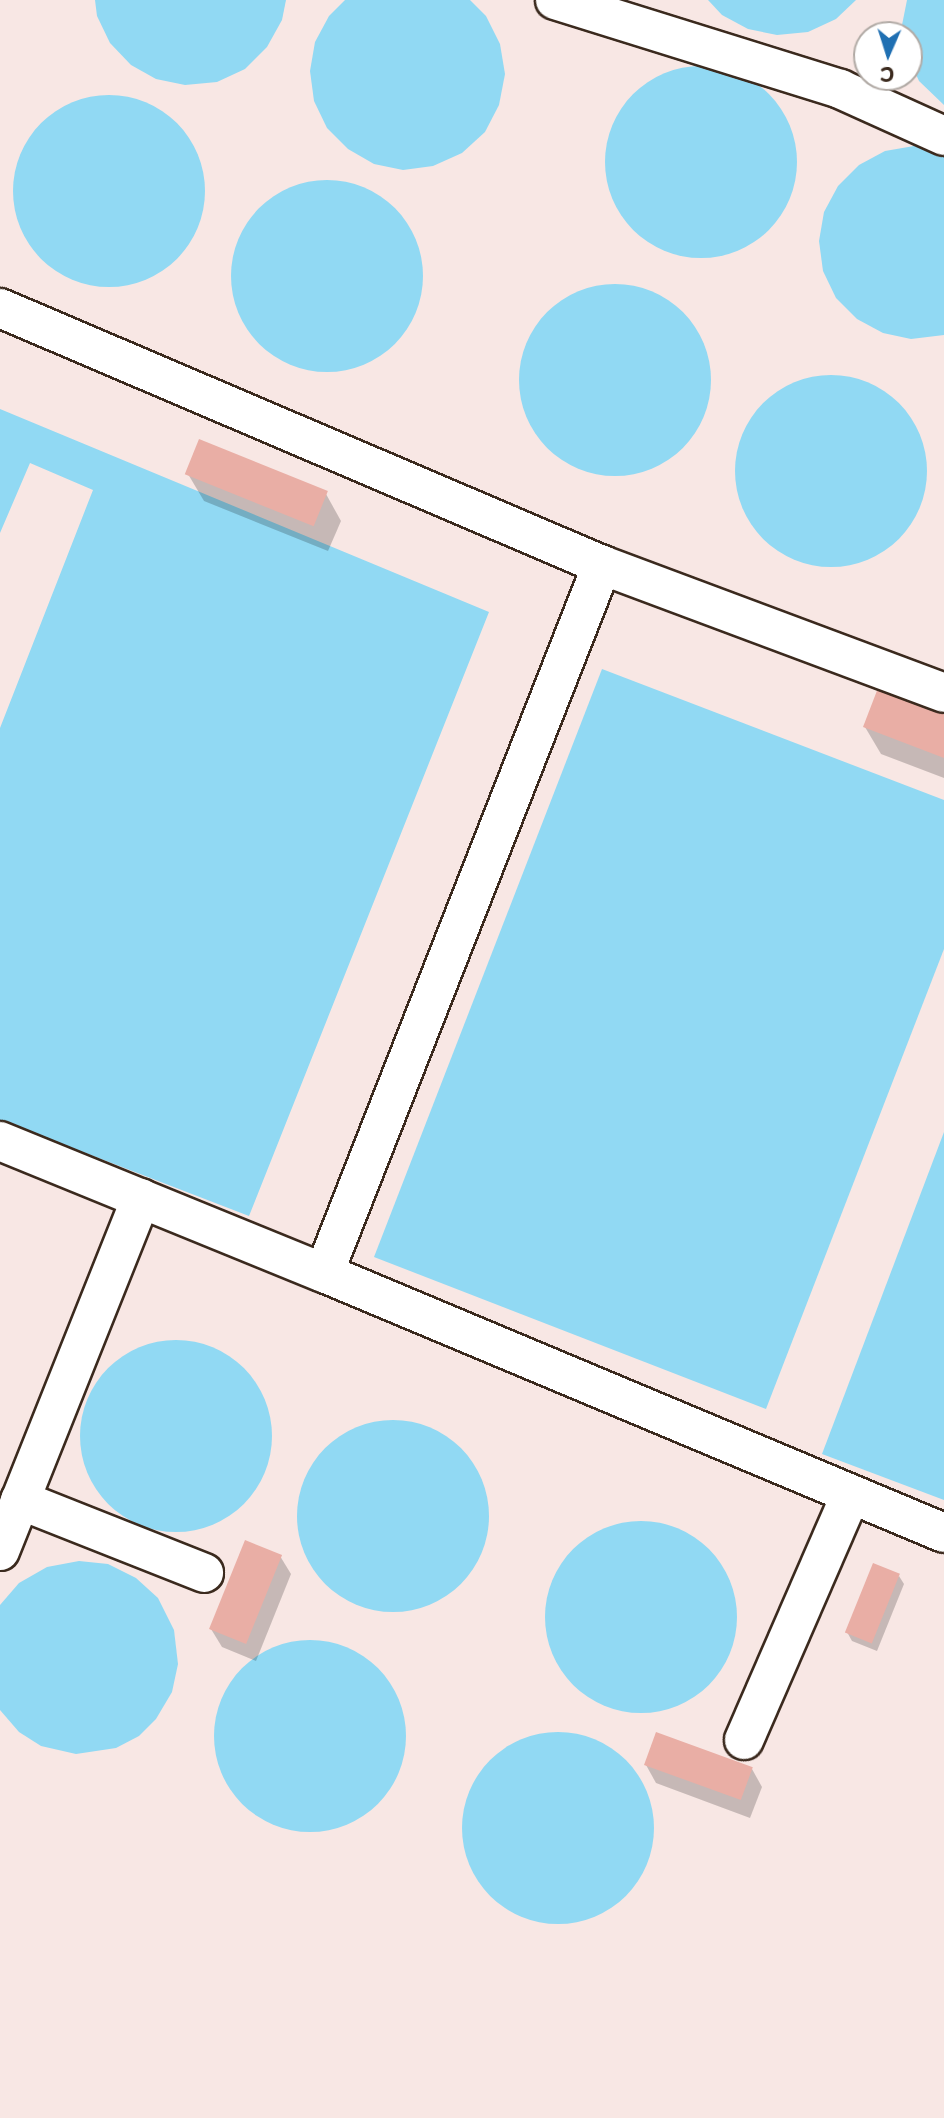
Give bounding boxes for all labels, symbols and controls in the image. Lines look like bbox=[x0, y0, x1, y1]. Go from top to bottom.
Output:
north arrow bbox=[853, 21, 923, 91]
text: С bbox=[879, 61, 895, 89]

